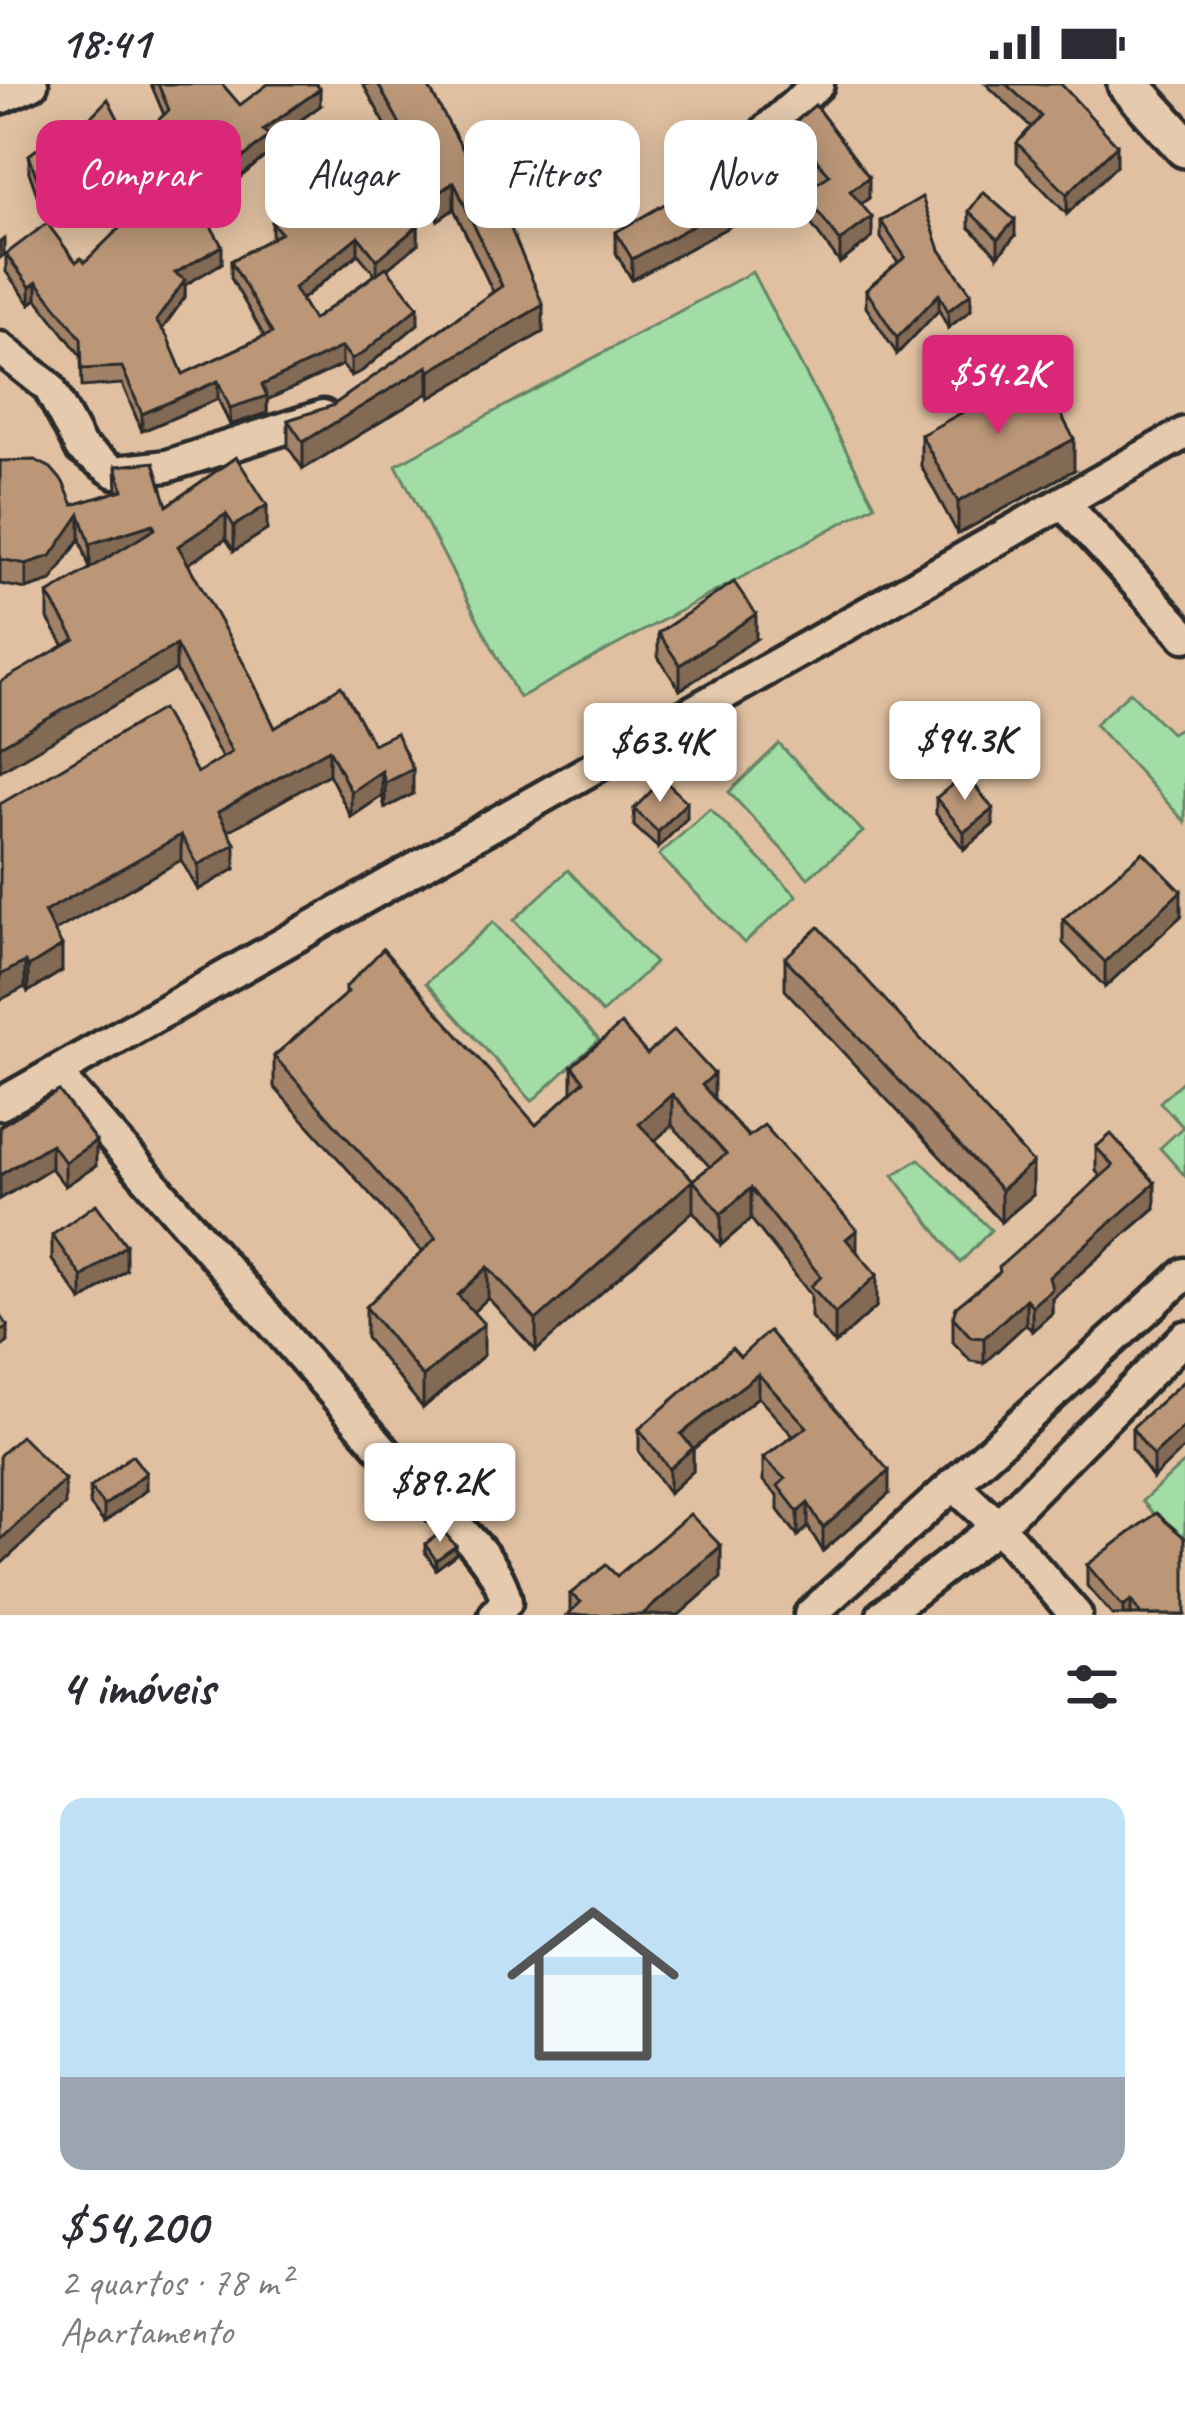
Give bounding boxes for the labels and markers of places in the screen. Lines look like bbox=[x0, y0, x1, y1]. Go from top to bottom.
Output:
pin: $54.2K bbox=[900, 335, 1096, 437]
pin: $94.3K bbox=[867, 701, 1063, 803]
pin: $63.4K bbox=[562, 703, 758, 805]
pin: $89.2K bbox=[342, 1443, 538, 1545]

